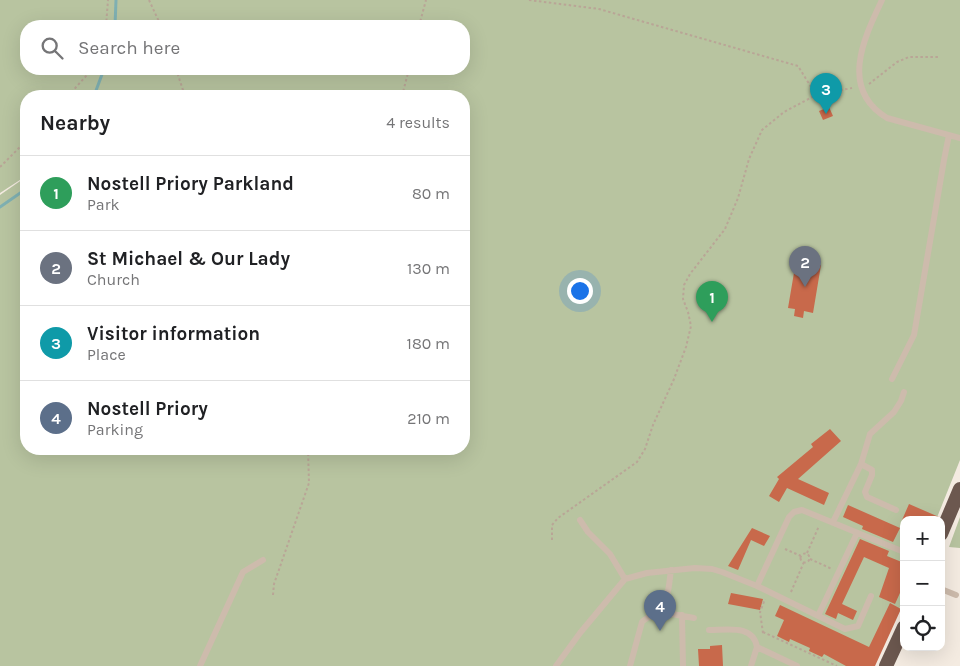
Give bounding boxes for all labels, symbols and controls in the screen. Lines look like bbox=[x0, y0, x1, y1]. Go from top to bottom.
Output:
search box bbox=[20, 20, 470, 75]
icon: search bbox=[38, 34, 66, 62]
text: Search here bbox=[78, 37, 180, 59]
pin: 3 bbox=[810, 73, 842, 114]
text: Nearby bbox=[40, 111, 110, 135]
text: 4 results bbox=[386, 113, 450, 132]
text: Nostell Priory Parkland bbox=[87, 173, 294, 195]
text: 1 bbox=[53, 184, 59, 203]
text: 80 m bbox=[412, 184, 450, 203]
text: Park bbox=[87, 195, 119, 214]
pin: 2 bbox=[789, 246, 821, 287]
text: St Michael & Our Lady bbox=[87, 248, 290, 270]
text: 2 bbox=[51, 259, 61, 278]
text: 130 m bbox=[407, 259, 450, 278]
text: Church bbox=[87, 270, 140, 289]
your location bbox=[567, 278, 593, 304]
pin: 1 bbox=[696, 281, 728, 322]
text: Visitor information bbox=[87, 323, 260, 345]
text: 3 bbox=[51, 334, 61, 353]
text: 180 m bbox=[407, 334, 450, 353]
text: Place bbox=[87, 345, 126, 364]
text: Nostell Priory bbox=[87, 398, 208, 420]
text: 4 bbox=[51, 409, 61, 428]
text: 210 m bbox=[407, 409, 450, 428]
text: Parking bbox=[87, 420, 143, 439]
map controls bbox=[900, 516, 945, 651]
button: + bbox=[900, 516, 945, 561]
button: − bbox=[900, 561, 945, 606]
pin: 4 bbox=[644, 590, 676, 631]
button: locate bbox=[900, 606, 945, 651]

